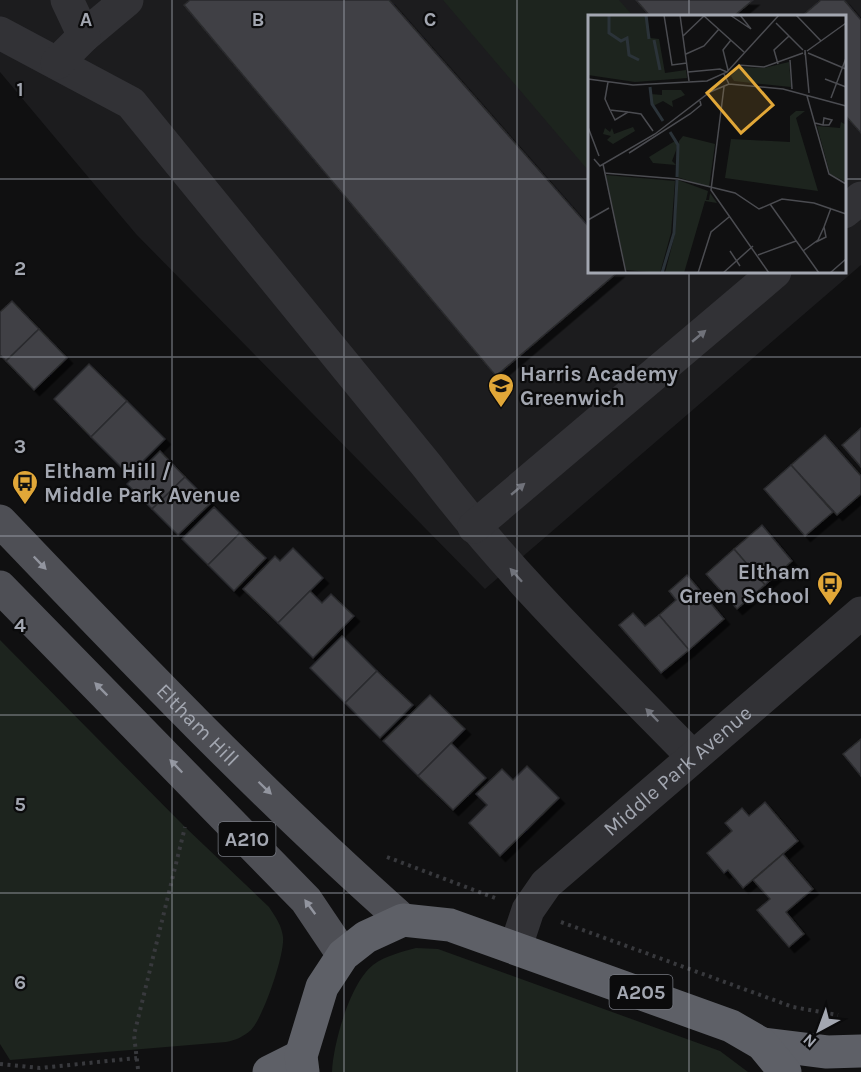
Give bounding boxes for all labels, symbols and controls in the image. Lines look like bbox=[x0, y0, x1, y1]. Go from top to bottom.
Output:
text: A bbox=[80, 8, 93, 31]
text: B bbox=[252, 8, 264, 31]
text: C bbox=[424, 8, 436, 31]
inset map bbox=[588, 15, 846, 273]
text: 1 bbox=[16, 78, 24, 101]
text: 2 bbox=[14, 257, 26, 280]
one-way arrow bbox=[691, 330, 706, 343]
place label: Harris Academy Greenwich bbox=[520, 362, 678, 410]
school or university icon: Harris Academy Greenwich bbox=[486, 371, 516, 409]
text: 3 bbox=[14, 435, 26, 458]
place label: Eltham Hill / Middle Park Avenue bbox=[44, 459, 240, 507]
bus stop icon: Eltham Hill / Middle Park Avenue bbox=[10, 468, 40, 506]
one-way arrow bbox=[510, 483, 526, 496]
one-way arrow bbox=[33, 556, 47, 570]
place label: Eltham Green School bbox=[679, 560, 810, 608]
one-way arrow bbox=[510, 568, 523, 583]
bus stop icon: Eltham Green School bbox=[815, 569, 845, 607]
text: 4 bbox=[14, 614, 26, 637]
street label: Eltham Hill bbox=[152, 679, 244, 771]
one-way arrow bbox=[94, 683, 108, 697]
street label: Middle Park Avenue bbox=[599, 701, 756, 841]
one-way arrow bbox=[646, 708, 660, 722]
one-way arrow bbox=[169, 759, 183, 773]
one-way arrow bbox=[257, 781, 271, 795]
text: 5 bbox=[14, 793, 26, 816]
road number: A210 bbox=[218, 822, 276, 856]
one-way arrow bbox=[304, 899, 316, 915]
text: 6 bbox=[14, 971, 26, 994]
road number: A205 bbox=[610, 975, 672, 1009]
north arrow bbox=[789, 1000, 849, 1060]
text: N bbox=[799, 1030, 820, 1052]

